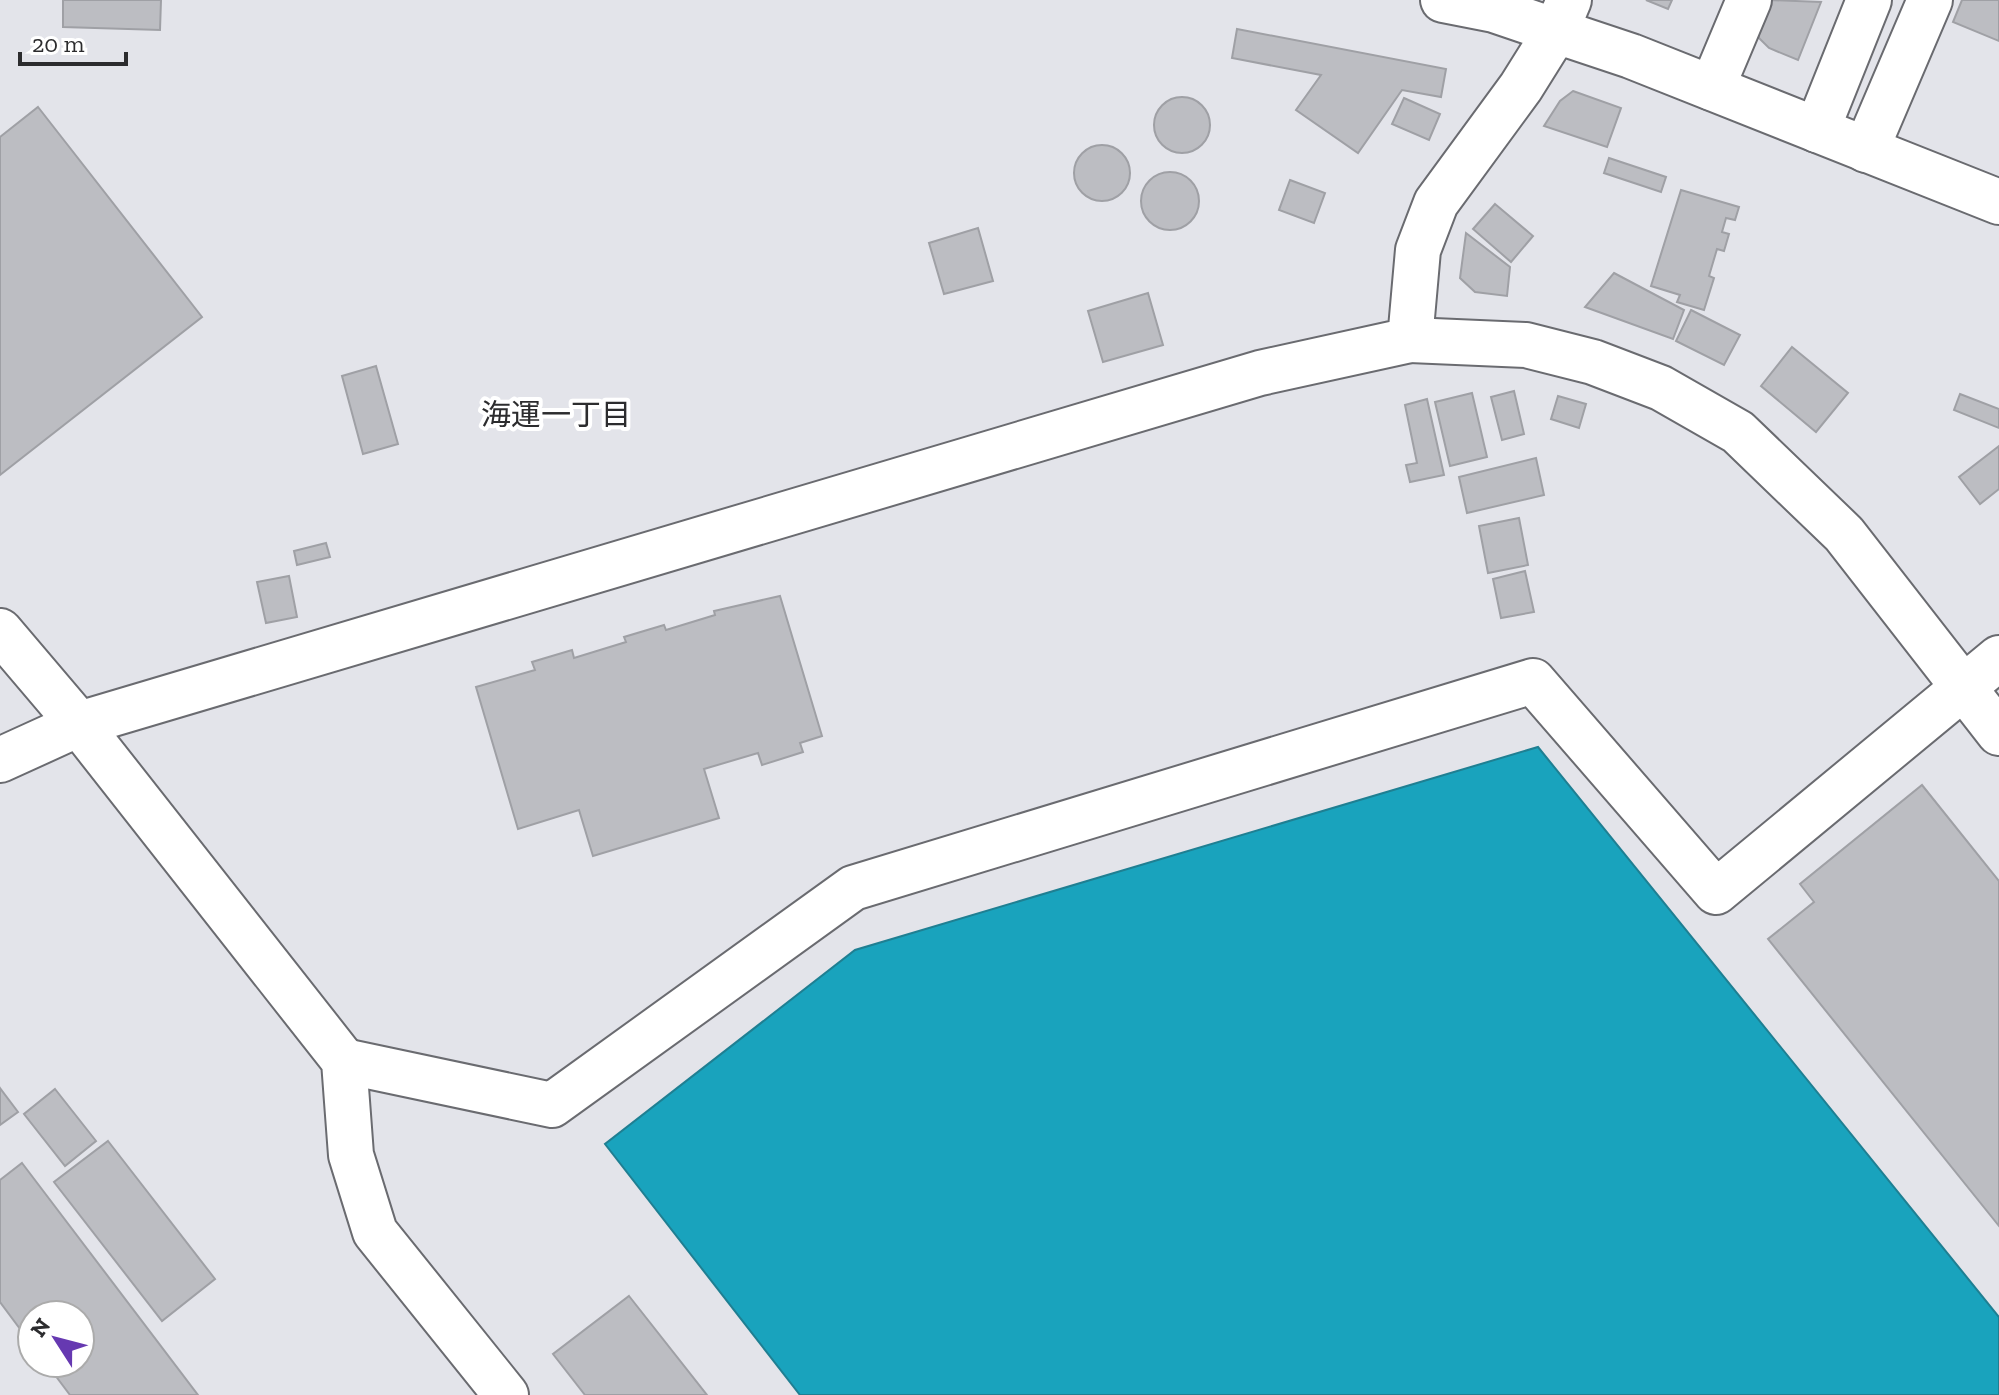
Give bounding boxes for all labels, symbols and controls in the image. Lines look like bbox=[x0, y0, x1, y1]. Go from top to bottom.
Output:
scale bar bbox=[20, 16, 126, 66]
text: 20 m bbox=[32, 29, 85, 58]
district label: 海運一丁目 bbox=[481, 397, 631, 433]
north arrow bbox=[16, 1299, 96, 1379]
text: N bbox=[24, 1313, 56, 1342]

